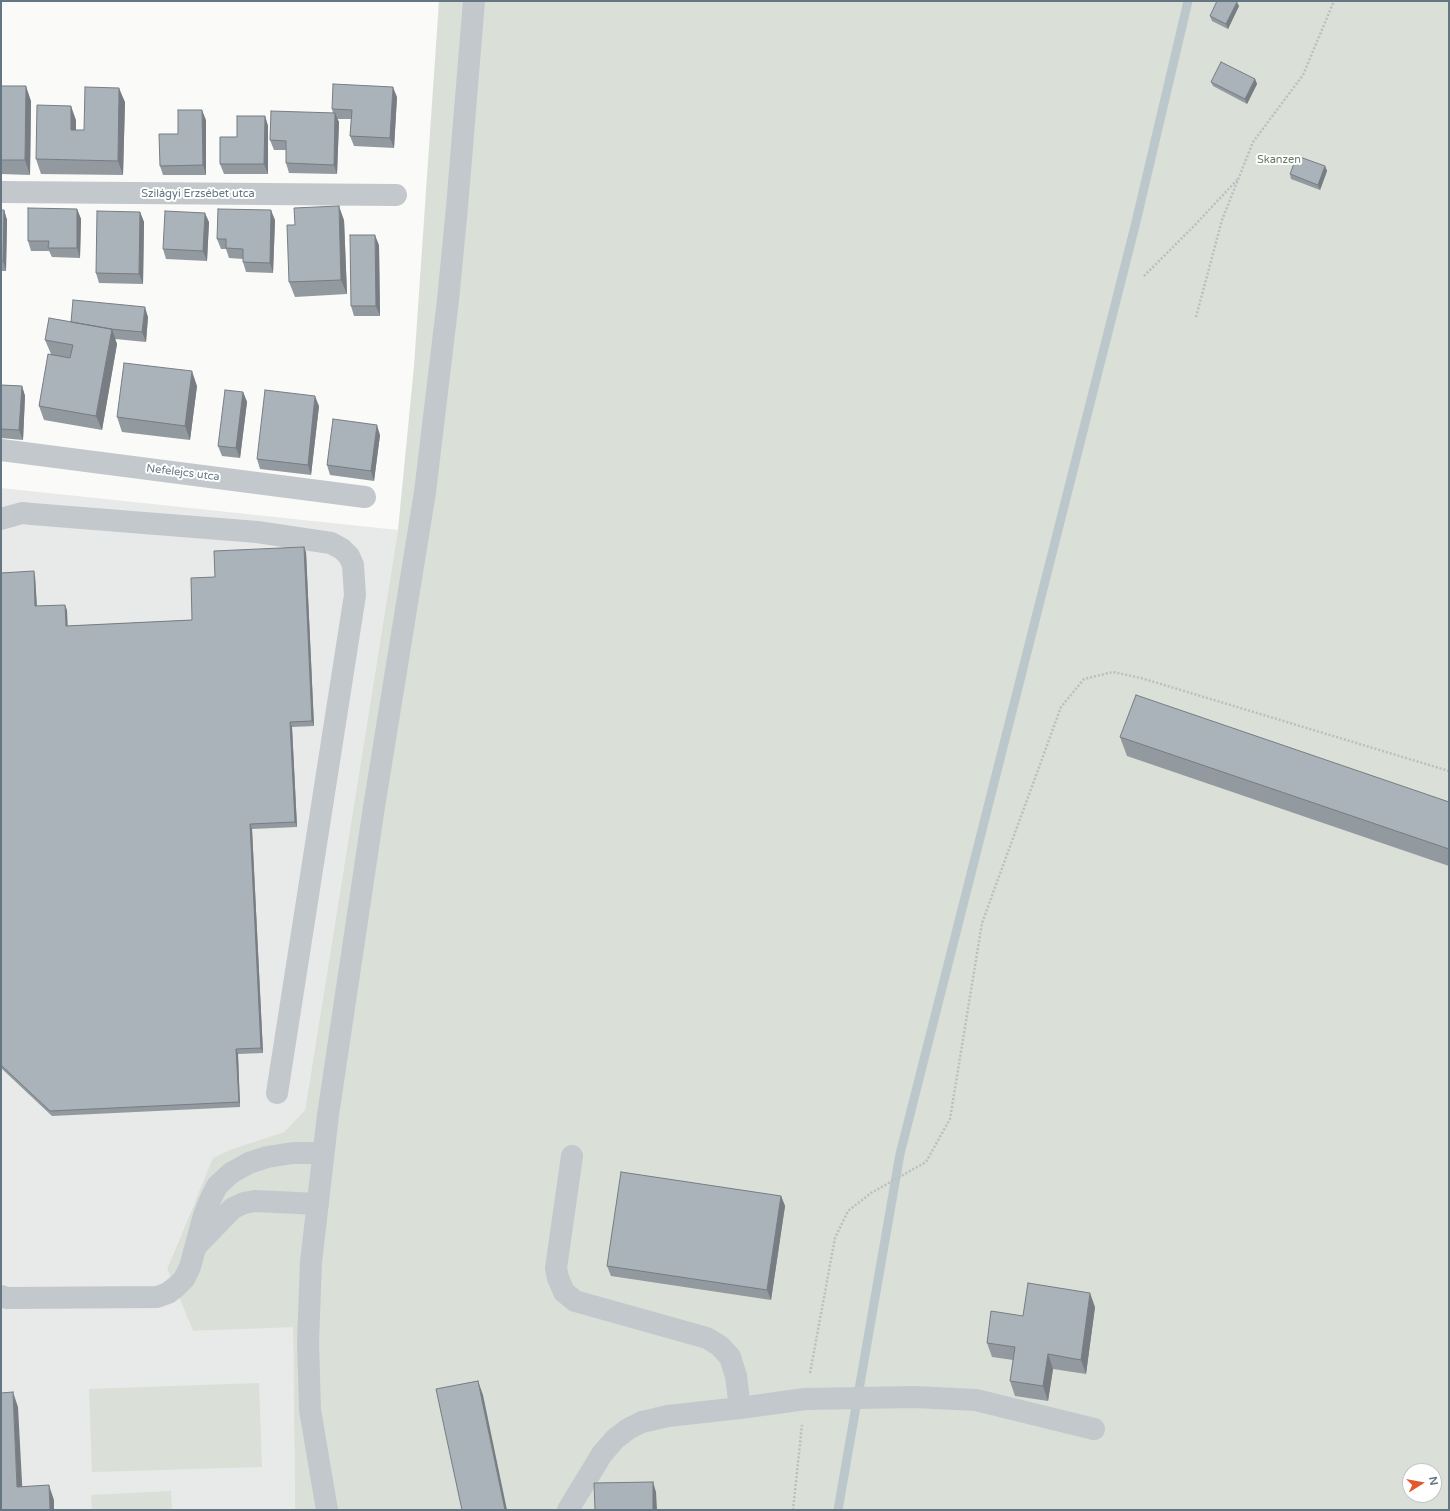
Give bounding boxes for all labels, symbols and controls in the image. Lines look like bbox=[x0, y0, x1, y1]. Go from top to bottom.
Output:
park label: Skanzen bbox=[1257, 153, 1301, 167]
street label: Szilágyi Erzsébet utca bbox=[141, 187, 255, 201]
street label: Nefelejcs utca bbox=[146, 462, 220, 484]
north arrow bbox=[1402, 1463, 1442, 1503]
text: N bbox=[1426, 1475, 1441, 1486]

